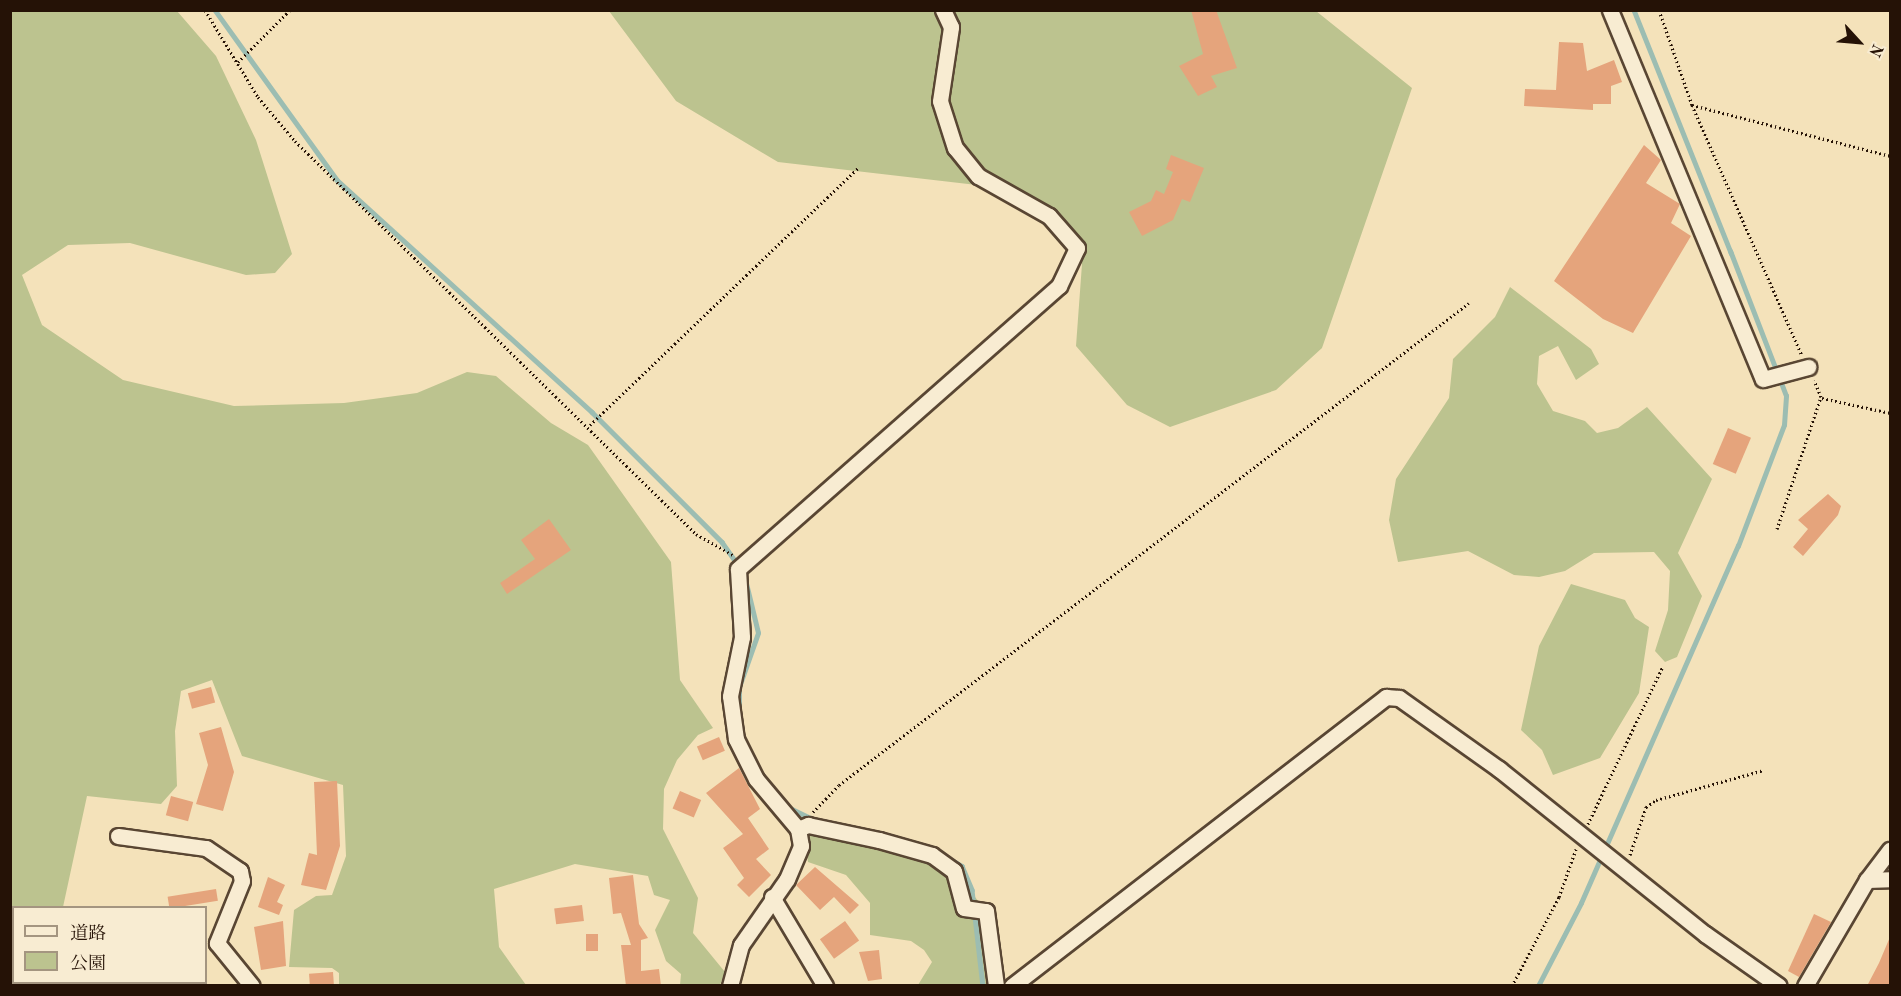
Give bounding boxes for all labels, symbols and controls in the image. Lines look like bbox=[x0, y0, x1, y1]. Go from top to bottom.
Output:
north arrow bbox=[1829, 12, 1889, 72]
text: N bbox=[1865, 41, 1885, 59]
legend bbox=[12, 906, 207, 984]
text: 道路 bbox=[70, 925, 106, 943]
text: 公園 bbox=[70, 955, 106, 973]

